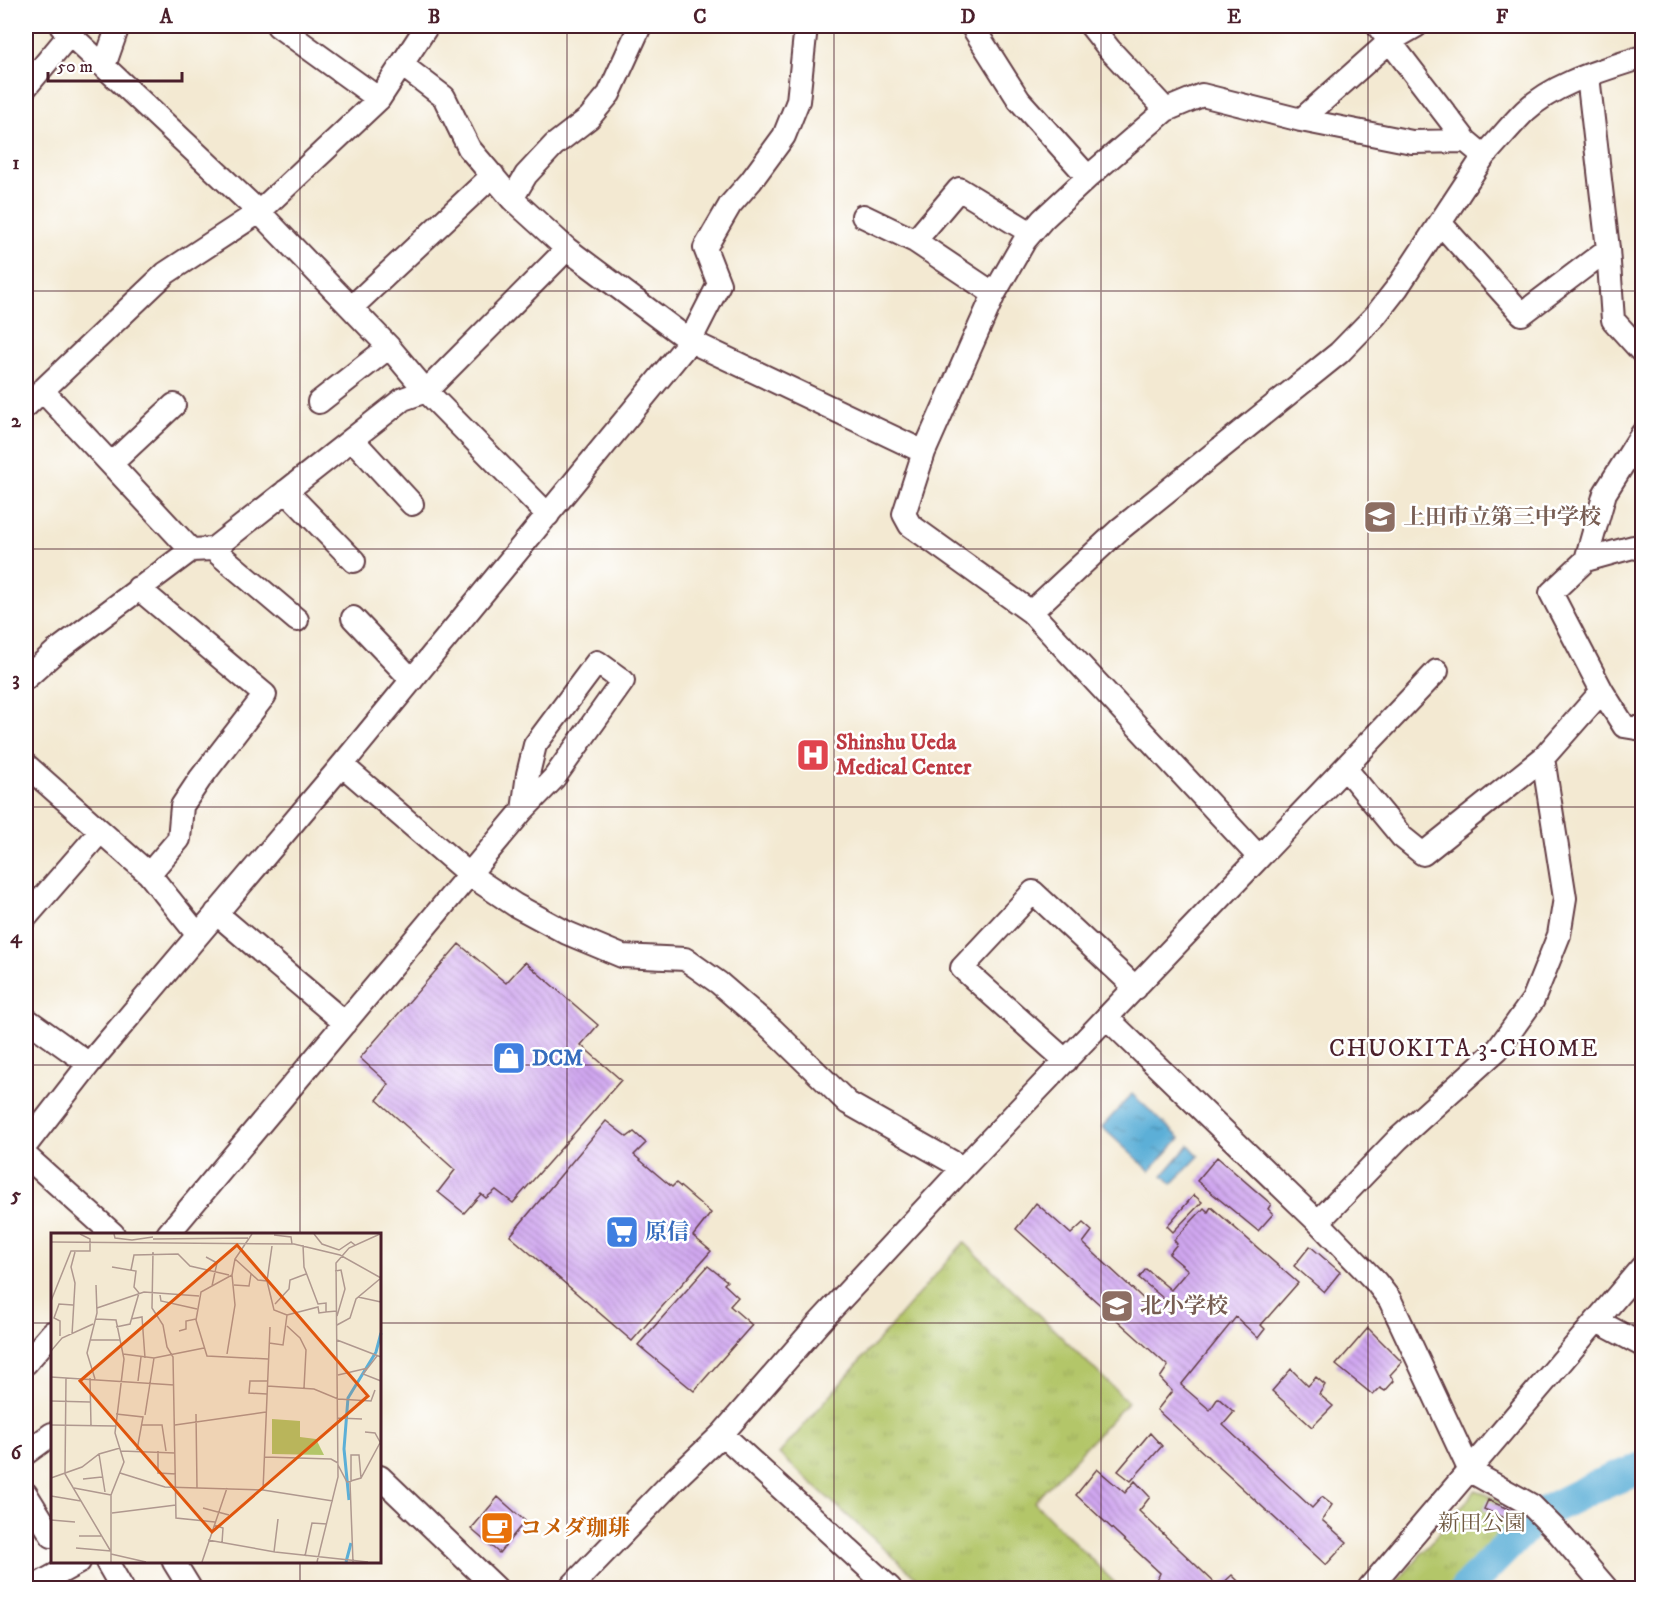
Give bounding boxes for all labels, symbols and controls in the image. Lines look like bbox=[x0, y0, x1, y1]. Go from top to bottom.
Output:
text: A bbox=[159, 5, 174, 30]
text: B bbox=[428, 5, 440, 30]
text: C bbox=[693, 5, 707, 30]
text: D bbox=[961, 5, 976, 30]
text: E bbox=[1227, 5, 1241, 30]
text: F bbox=[1496, 5, 1509, 30]
scale bar bbox=[48, 45, 182, 83]
text: 50 m bbox=[57, 56, 93, 78]
text: 1 bbox=[12, 151, 20, 176]
text: 2 bbox=[11, 409, 22, 434]
school or university icon: 上田市立第三中学校 bbox=[1362, 499, 1398, 535]
place label: 上田市立第三中学校 bbox=[1403, 504, 1601, 531]
text: 3 bbox=[12, 667, 20, 692]
place label: Shinshu Ueda Medical Center bbox=[836, 729, 972, 781]
hospital icon: Shinshu Ueda Medical Center bbox=[795, 737, 831, 773]
text: 4 bbox=[10, 925, 23, 950]
district label: CHUOKITA 3-CHOME bbox=[1329, 1034, 1599, 1064]
shop icon: DCM bbox=[491, 1040, 527, 1076]
place label: DCM bbox=[532, 1045, 583, 1072]
text: 5 bbox=[10, 1183, 21, 1208]
supermarket icon: 原信 bbox=[604, 1214, 640, 1250]
place label: 原信 bbox=[645, 1219, 689, 1246]
inset map bbox=[51, 1233, 381, 1563]
school or university icon: 北小学校 bbox=[1099, 1288, 1135, 1324]
place label: 北小学校 bbox=[1140, 1293, 1228, 1320]
text: 6 bbox=[11, 1441, 23, 1466]
cafe icon: コメダ珈琲 bbox=[479, 1510, 515, 1546]
park label: 新田公園 bbox=[1438, 1510, 1526, 1537]
place label: コメダ珈琲 bbox=[520, 1515, 630, 1542]

